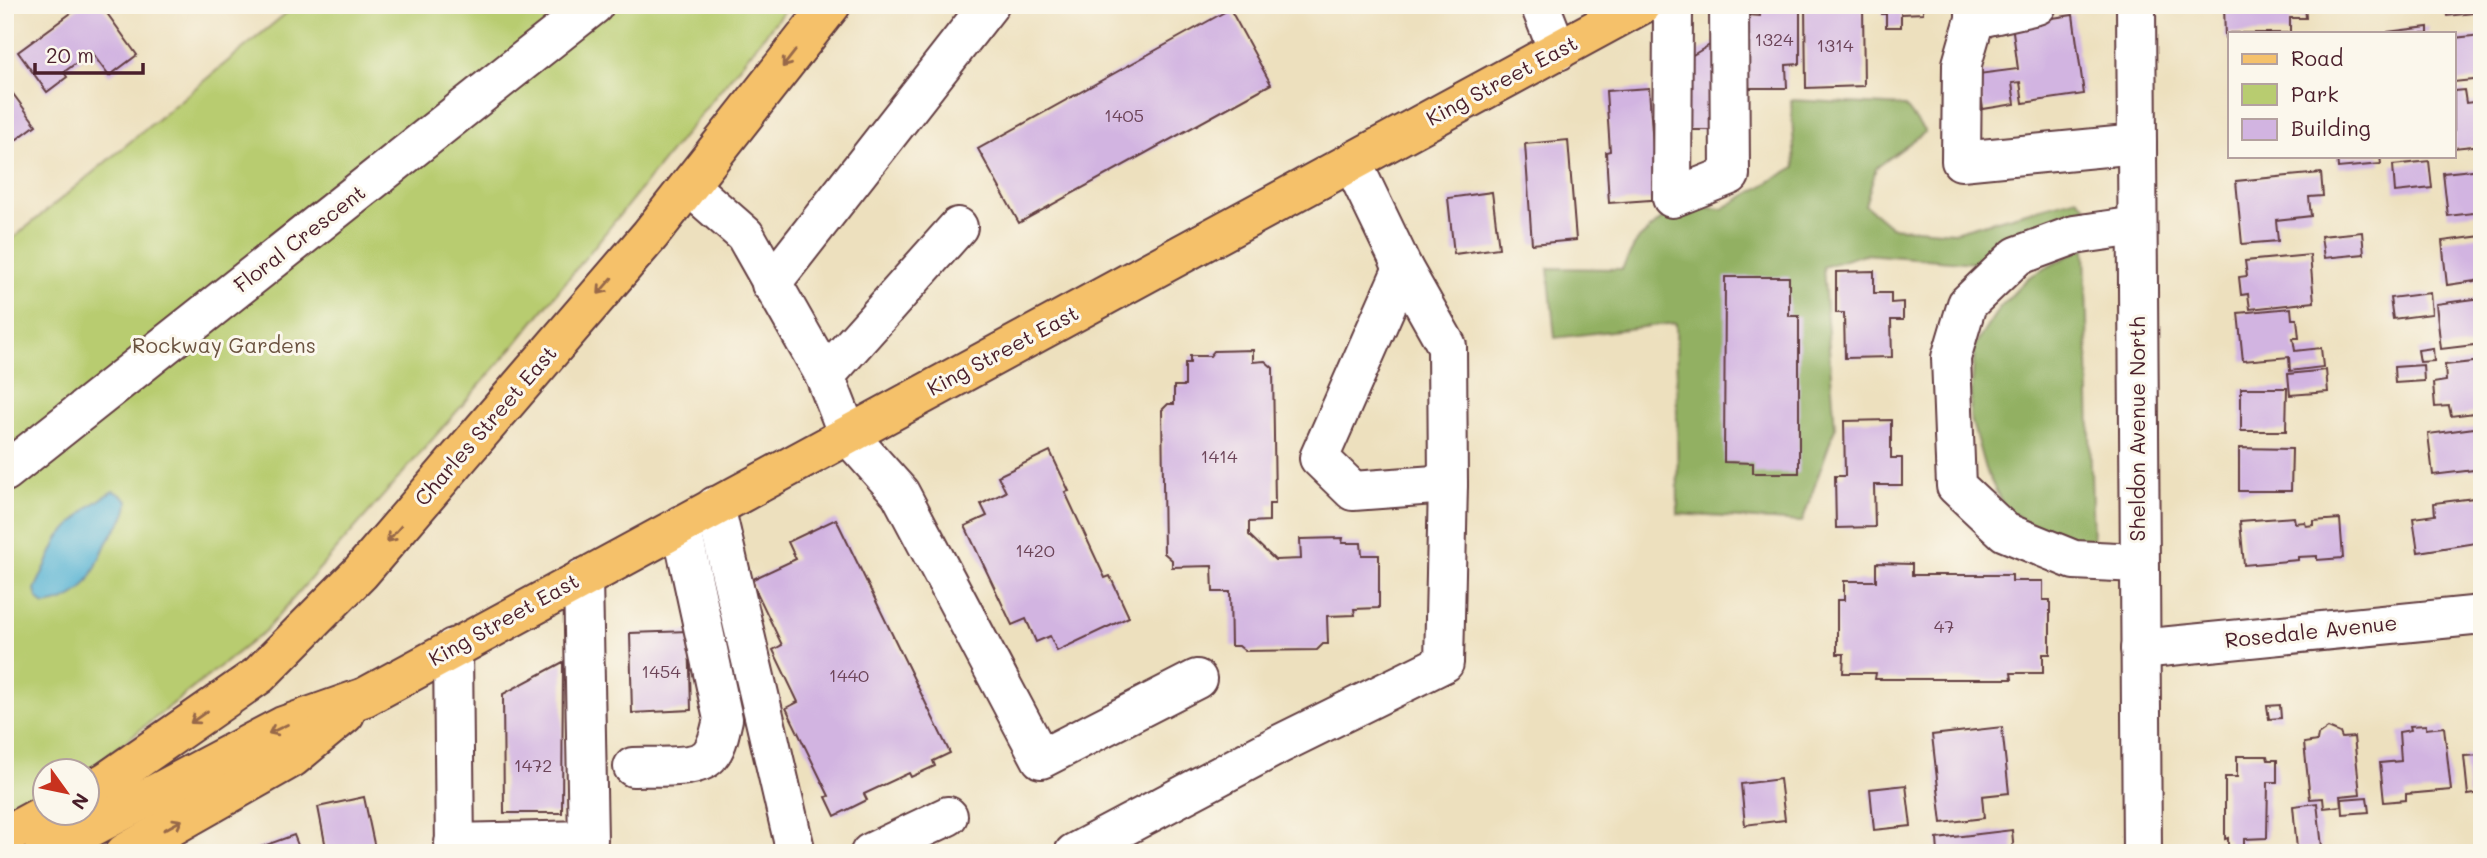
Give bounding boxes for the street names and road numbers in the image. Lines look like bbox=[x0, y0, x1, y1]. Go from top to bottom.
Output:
street label: King Street East bbox=[1421, 28, 1582, 131]
street label: Floral Crescent bbox=[228, 178, 370, 298]
street label: King Street East bbox=[922, 298, 1083, 401]
street label: Sheldon Avenue North bbox=[2123, 316, 2150, 542]
street label: Charles Street East bbox=[408, 339, 562, 511]
street label: King Street East bbox=[423, 566, 583, 671]
street label: Rosedale Avenue bbox=[2223, 608, 2398, 653]

